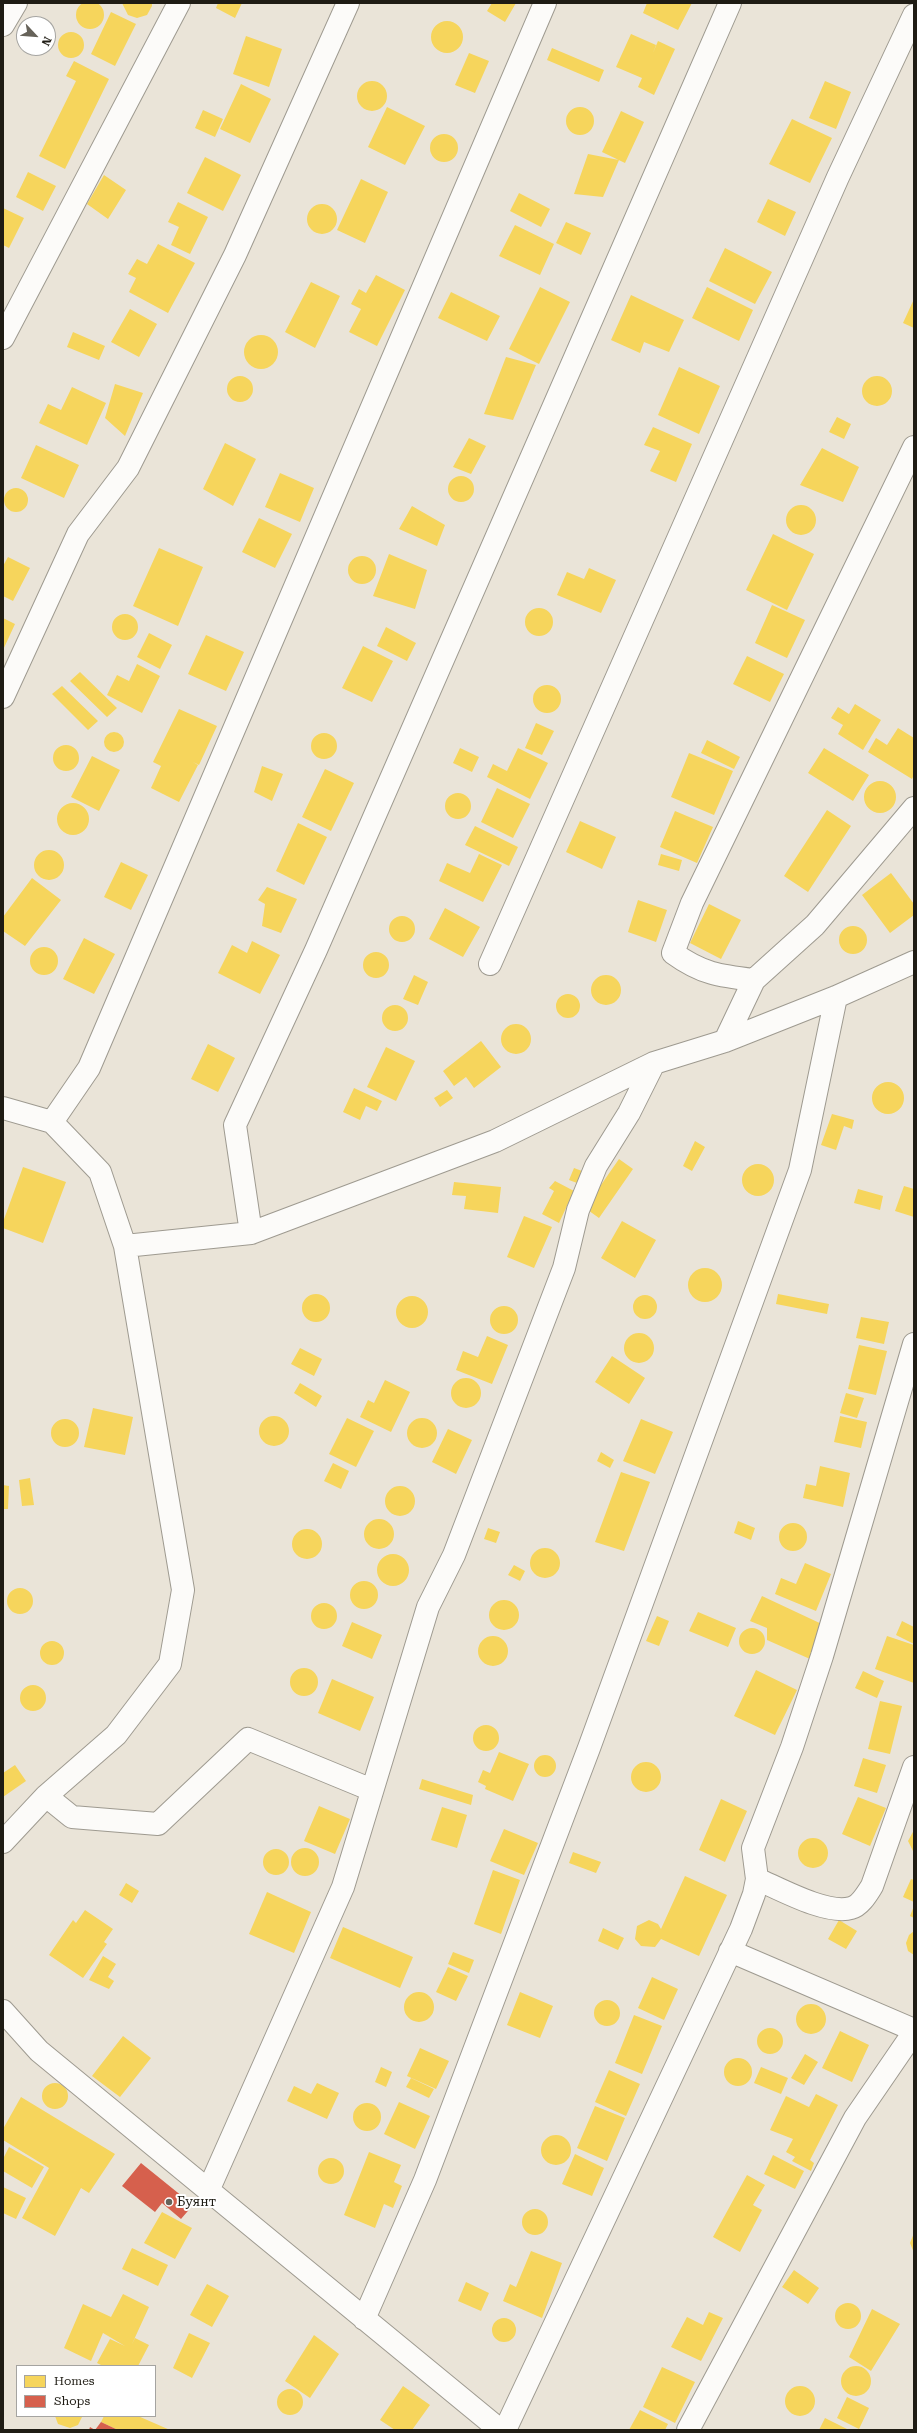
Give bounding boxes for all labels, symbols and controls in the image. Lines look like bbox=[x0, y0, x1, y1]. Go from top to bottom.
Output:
north arrow bbox=[16, 16, 56, 56]
text: N bbox=[39, 34, 54, 48]
place label: Буянт bbox=[177, 2194, 216, 2210]
marker: Буянт bbox=[164, 2197, 174, 2207]
legend bbox=[16, 2365, 156, 2417]
text: Homes bbox=[54, 2374, 94, 2388]
text: Shops bbox=[54, 2394, 90, 2408]

